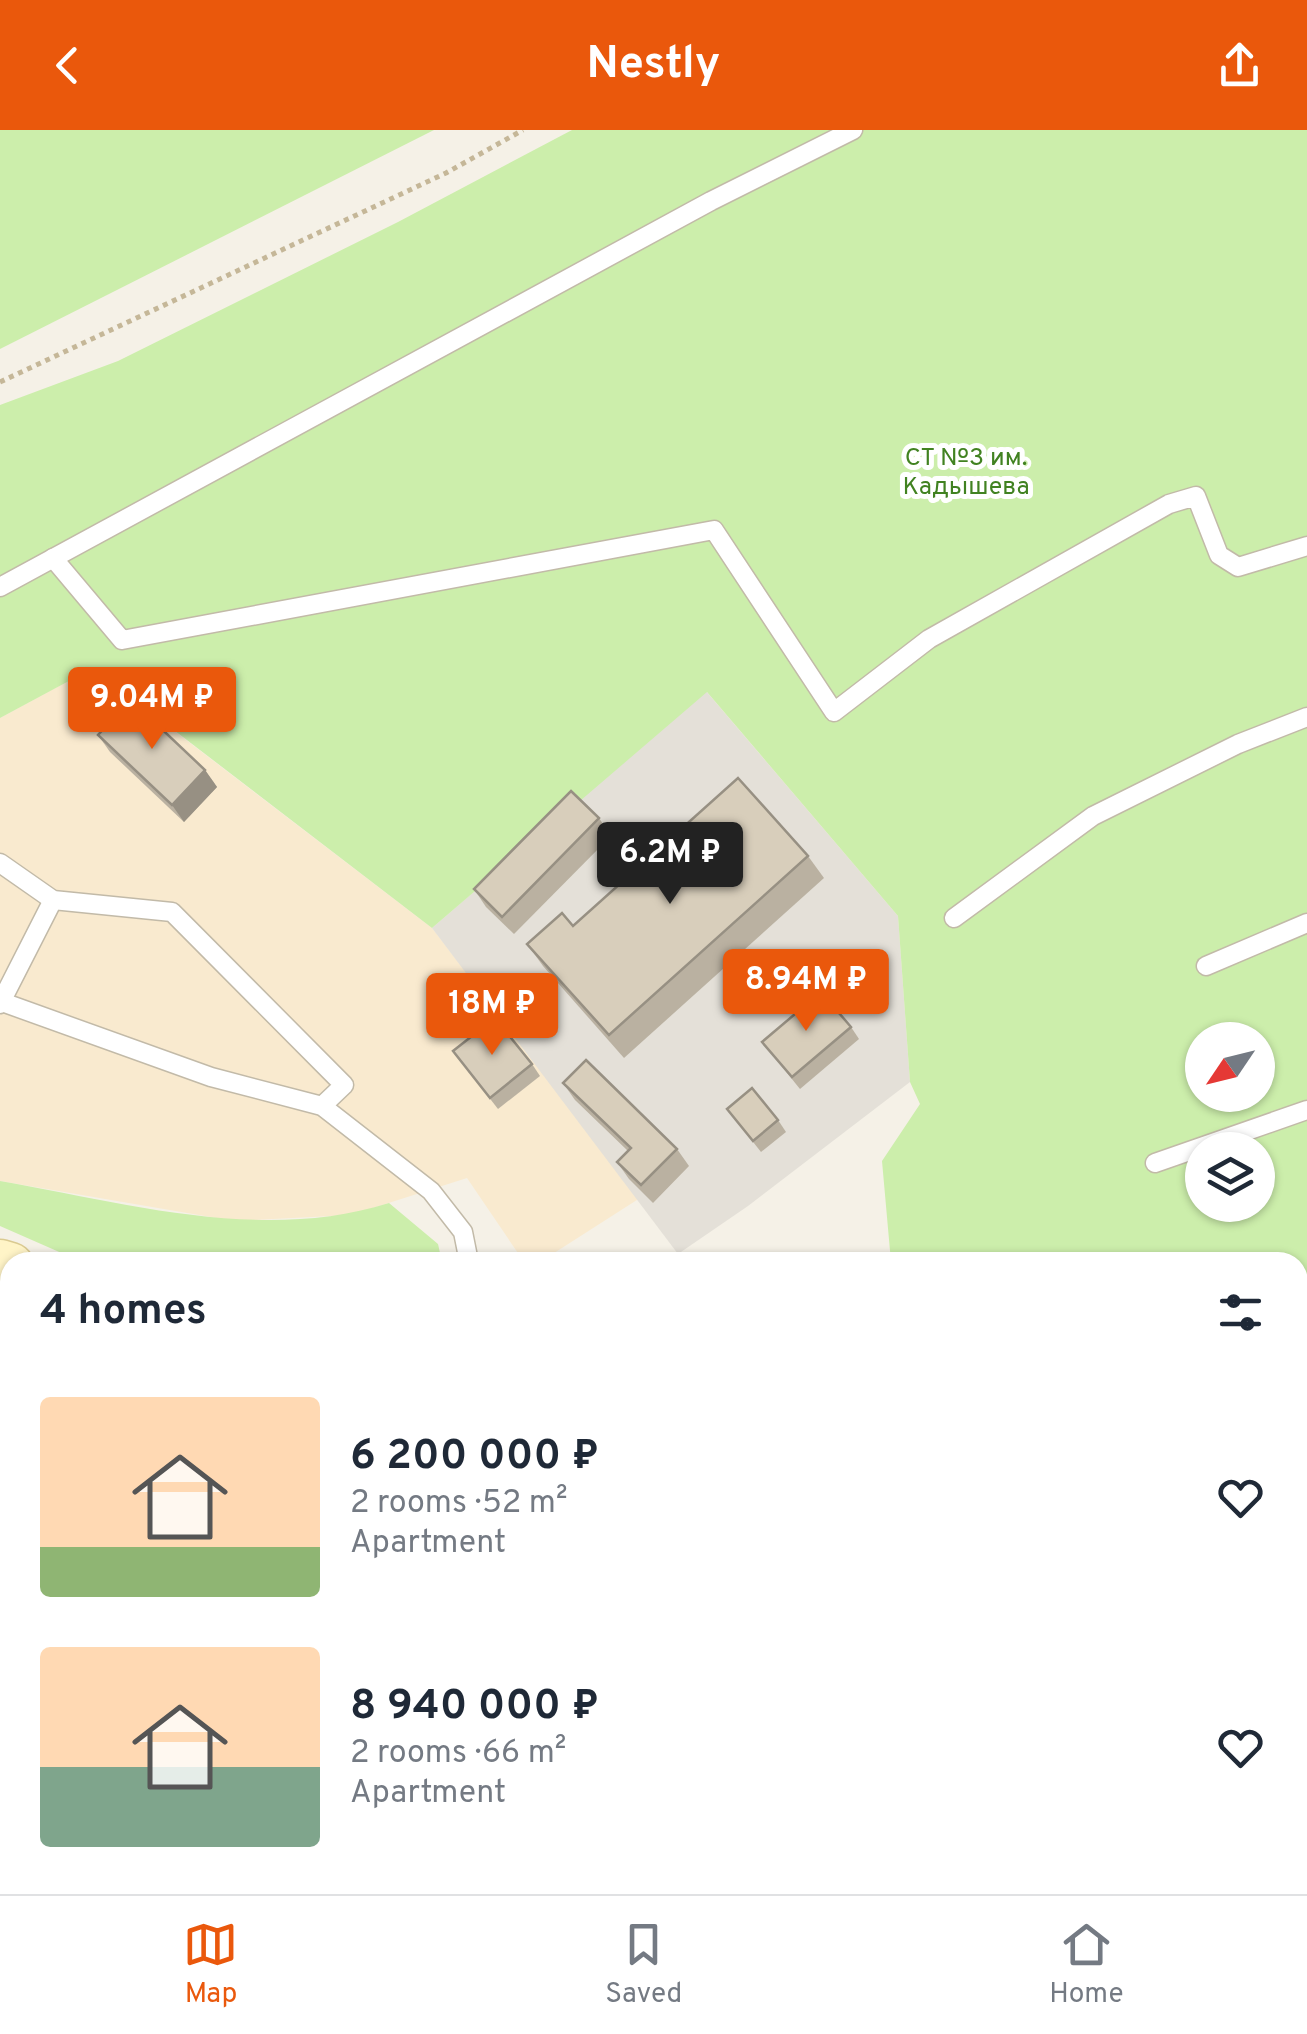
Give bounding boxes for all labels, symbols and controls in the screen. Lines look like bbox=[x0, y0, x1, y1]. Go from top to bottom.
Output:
text: Nestly bbox=[587, 37, 720, 94]
icon: back bbox=[40, 38, 95, 93]
icon: share bbox=[1212, 38, 1267, 93]
park label: СТ №3 им. Кадышева bbox=[902, 443, 1030, 504]
pin: 9.04M ₽ bbox=[60, 667, 244, 752]
text: 9.04M ₽ bbox=[90, 679, 214, 719]
pin: 6.2M ₽ bbox=[589, 822, 751, 907]
text: 6.2M ₽ bbox=[619, 834, 721, 874]
pin: 8.94M ₽ bbox=[714, 949, 898, 1034]
text: 8.94M ₽ bbox=[745, 961, 867, 1001]
pin: 18M ₽ bbox=[422, 973, 562, 1058]
text: 18M ₽ bbox=[448, 985, 536, 1025]
north arrow bbox=[1185, 1022, 1275, 1112]
map controls bbox=[1185, 1022, 1275, 1222]
button: layers bbox=[1185, 1132, 1275, 1222]
icon: filters bbox=[1213, 1285, 1268, 1340]
text: 4 homes bbox=[40, 1286, 207, 1339]
text: 6 200 000 ₽ bbox=[350, 1431, 599, 1484]
icon: home bbox=[120, 1437, 240, 1557]
icon: heart bbox=[1213, 1470, 1268, 1525]
text: 2 rooms · 52 m² bbox=[350, 1484, 567, 1524]
text: Apartment bbox=[350, 1524, 506, 1564]
text: 8 940 000 ₽ bbox=[350, 1681, 599, 1734]
icon: home bbox=[120, 1687, 240, 1807]
icon: heart bbox=[1213, 1720, 1268, 1775]
text: 2 rooms · 66 m² bbox=[350, 1734, 566, 1774]
text: Apartment bbox=[350, 1774, 506, 1814]
tab: Map bbox=[183, 1917, 238, 2013]
tab: Saved bbox=[605, 1917, 682, 2013]
tab: Home bbox=[1049, 1917, 1124, 2013]

